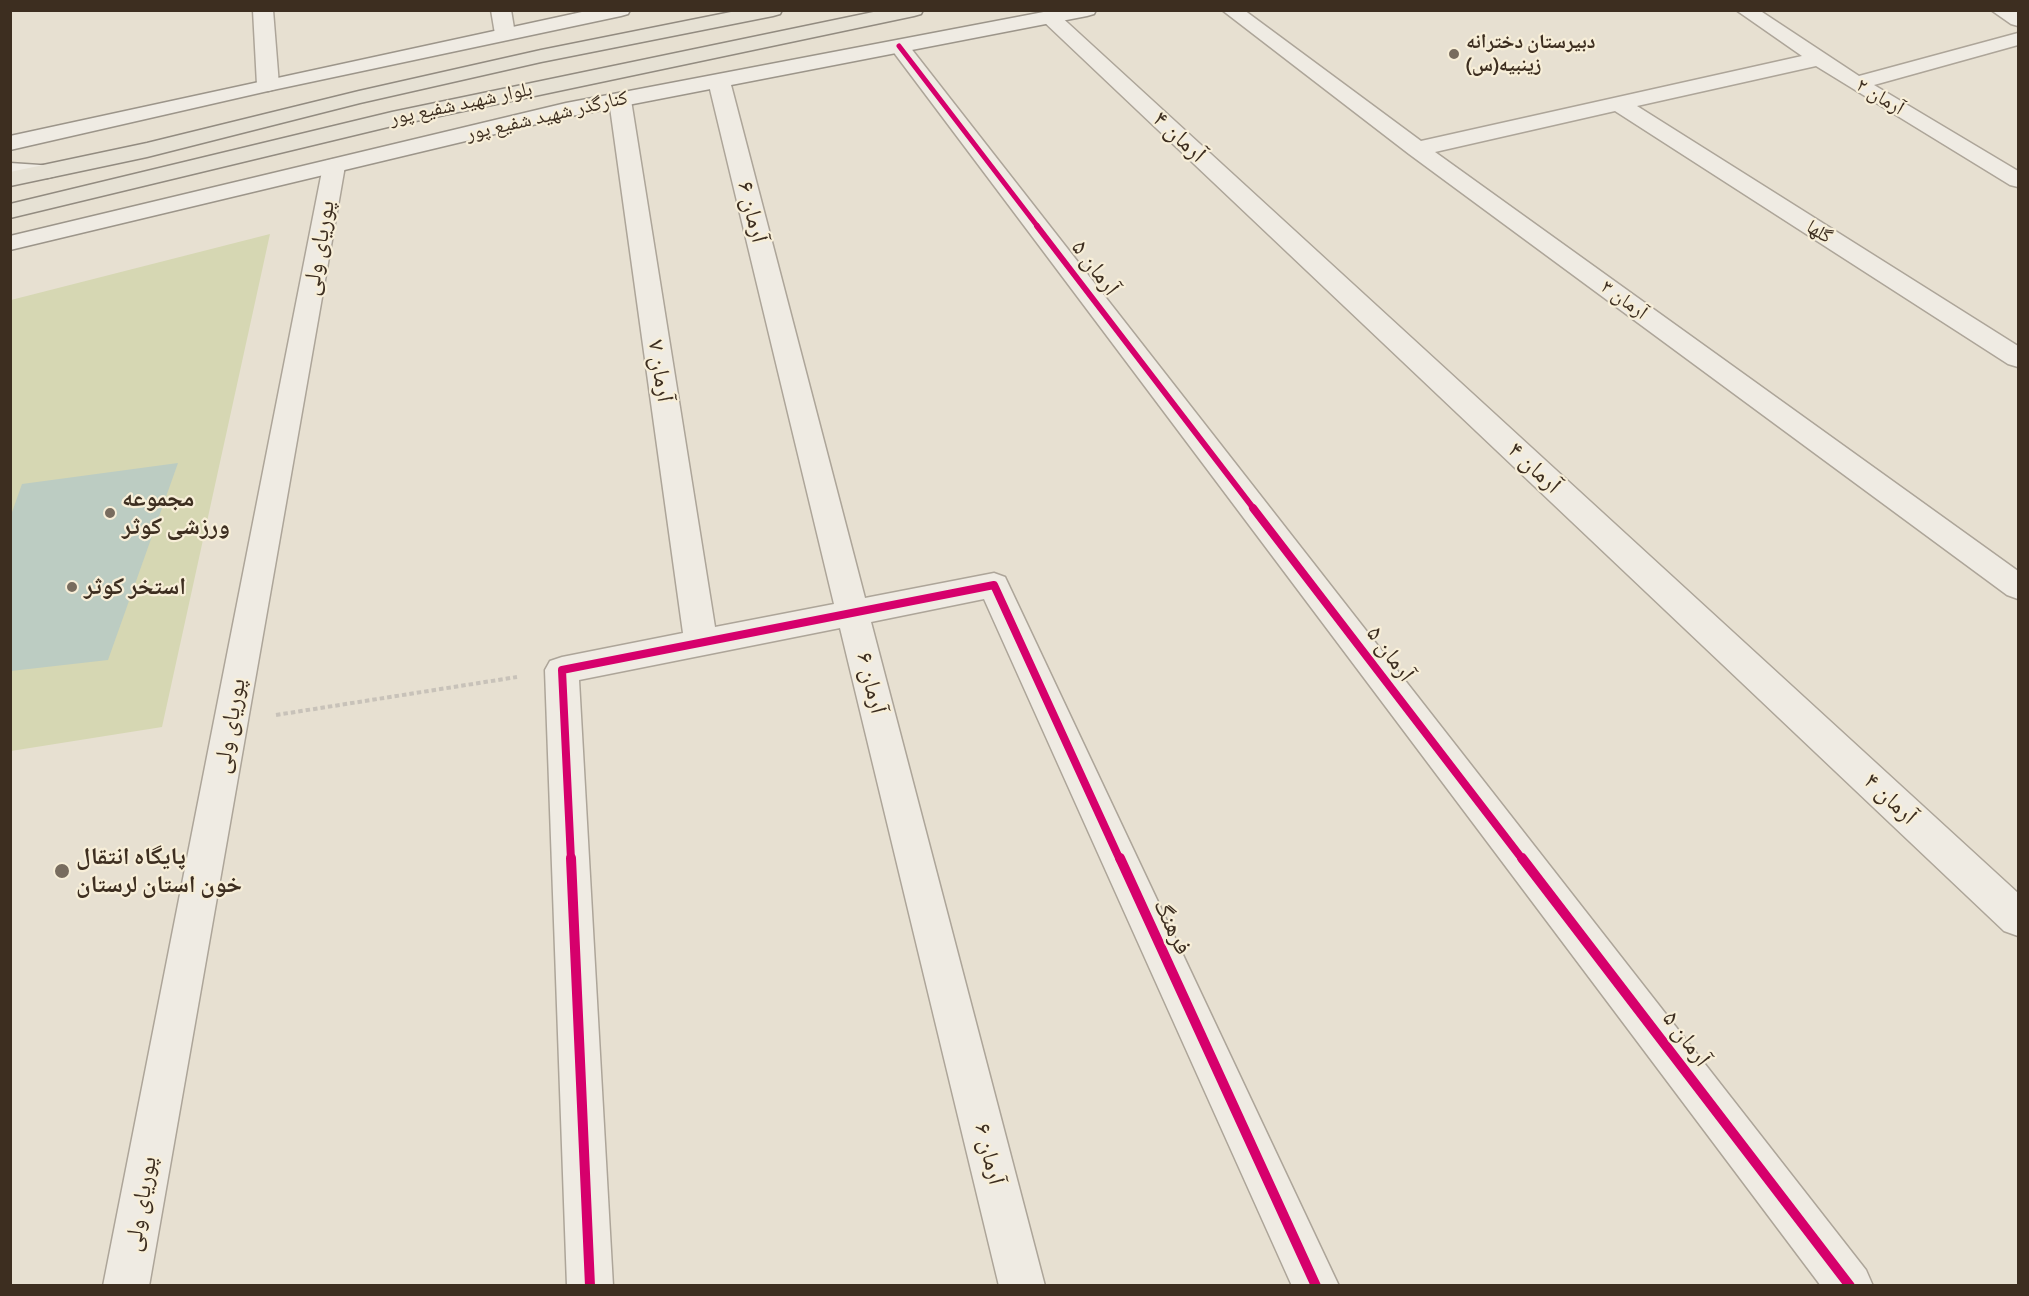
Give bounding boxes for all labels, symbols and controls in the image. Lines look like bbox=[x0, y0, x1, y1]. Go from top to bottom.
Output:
place label: دبیرستان دخترانه زینبیه(س) bbox=[1466, 30, 1595, 77]
marker: دبیرستان دخترانه زینبیه(س) bbox=[1447, 47, 1461, 61]
street label: آرمان ۲ bbox=[1852, 73, 1908, 121]
street label: بلوار شهید شفیع پور bbox=[388, 77, 534, 131]
street label: کنارگذر شهید شفیع پور bbox=[464, 86, 630, 146]
street label: آرمان ۴ bbox=[1146, 105, 1212, 169]
street label: آرمان ۶ bbox=[730, 178, 774, 246]
street label: پوریای ولی bbox=[296, 198, 342, 298]
street label: گلها bbox=[1802, 215, 1836, 249]
street label: آرمان ۵ bbox=[1065, 234, 1125, 302]
street label: آرمان ۳ bbox=[1596, 275, 1652, 325]
street label: آرمان ۷ bbox=[641, 338, 679, 404]
street label: آرمان ۴ bbox=[1501, 436, 1567, 500]
place label: مجموعه ورزشی کوثر bbox=[122, 485, 230, 541]
marker: مجموعه ورزشی کوثر bbox=[103, 506, 117, 520]
place label: استخر کوثر bbox=[84, 573, 186, 601]
marker: استخر کوثر bbox=[65, 580, 79, 594]
street label: آرمان ۵ bbox=[1360, 620, 1420, 688]
street label: آرمان ۶ bbox=[849, 649, 893, 717]
street label: پوریای ولی bbox=[207, 676, 253, 776]
street label: آرمان ۴ bbox=[1857, 767, 1923, 831]
place label: پایگاه انتقال خون استان لرستان bbox=[76, 843, 242, 899]
marker: پایگاه انتقال خون استان لرستان bbox=[53, 862, 71, 880]
street label: فرهنگ bbox=[1147, 895, 1197, 959]
street label: آرمان ۵ bbox=[1656, 1005, 1716, 1073]
street label: آرمان ۶ bbox=[967, 1120, 1011, 1188]
street label: پوریای ولی bbox=[118, 1154, 164, 1254]

